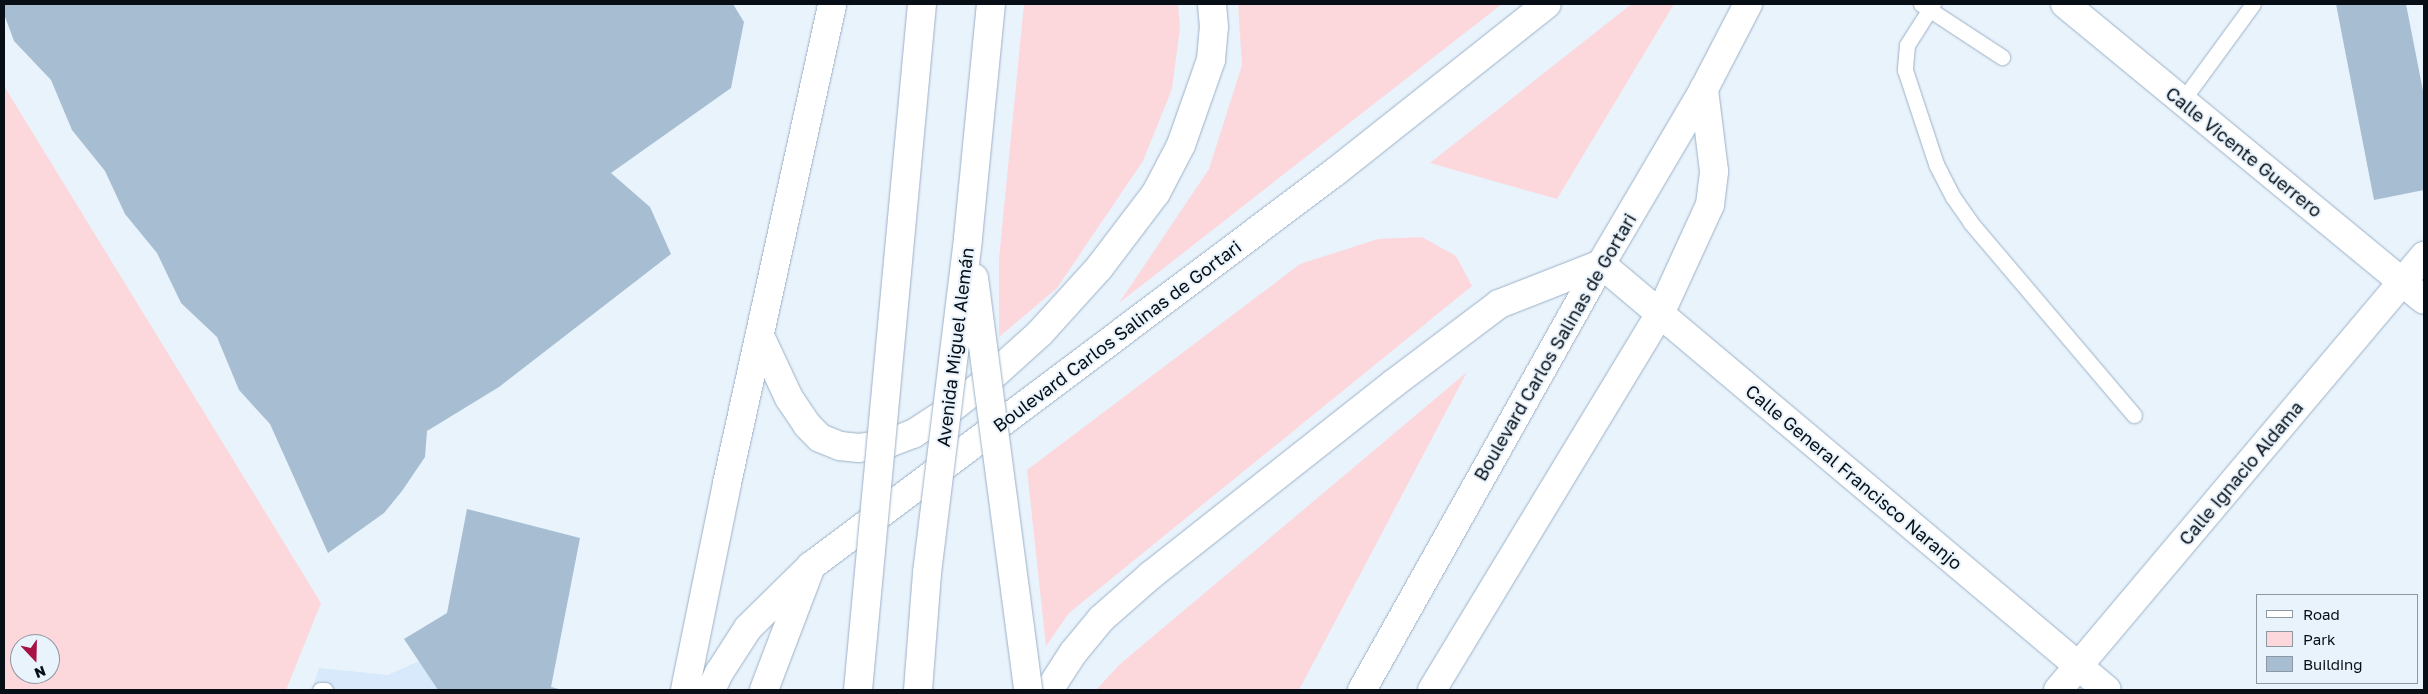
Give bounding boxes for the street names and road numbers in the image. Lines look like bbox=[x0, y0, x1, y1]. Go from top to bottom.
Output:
street label: Calle Vicente Guerrero bbox=[2162, 82, 2326, 222]
street label: Boulevard Carlos Salinas de Gortari bbox=[1469, 210, 1641, 484]
street label: Boulevard Carlos Salinas de Gortari bbox=[989, 236, 1245, 436]
street label: Avenida Miguel Alemán bbox=[932, 246, 978, 448]
street label: Calle General Francisco Naranjo bbox=[1741, 380, 1967, 574]
street label: Calle Ignacio Aldama bbox=[2174, 397, 2308, 549]

